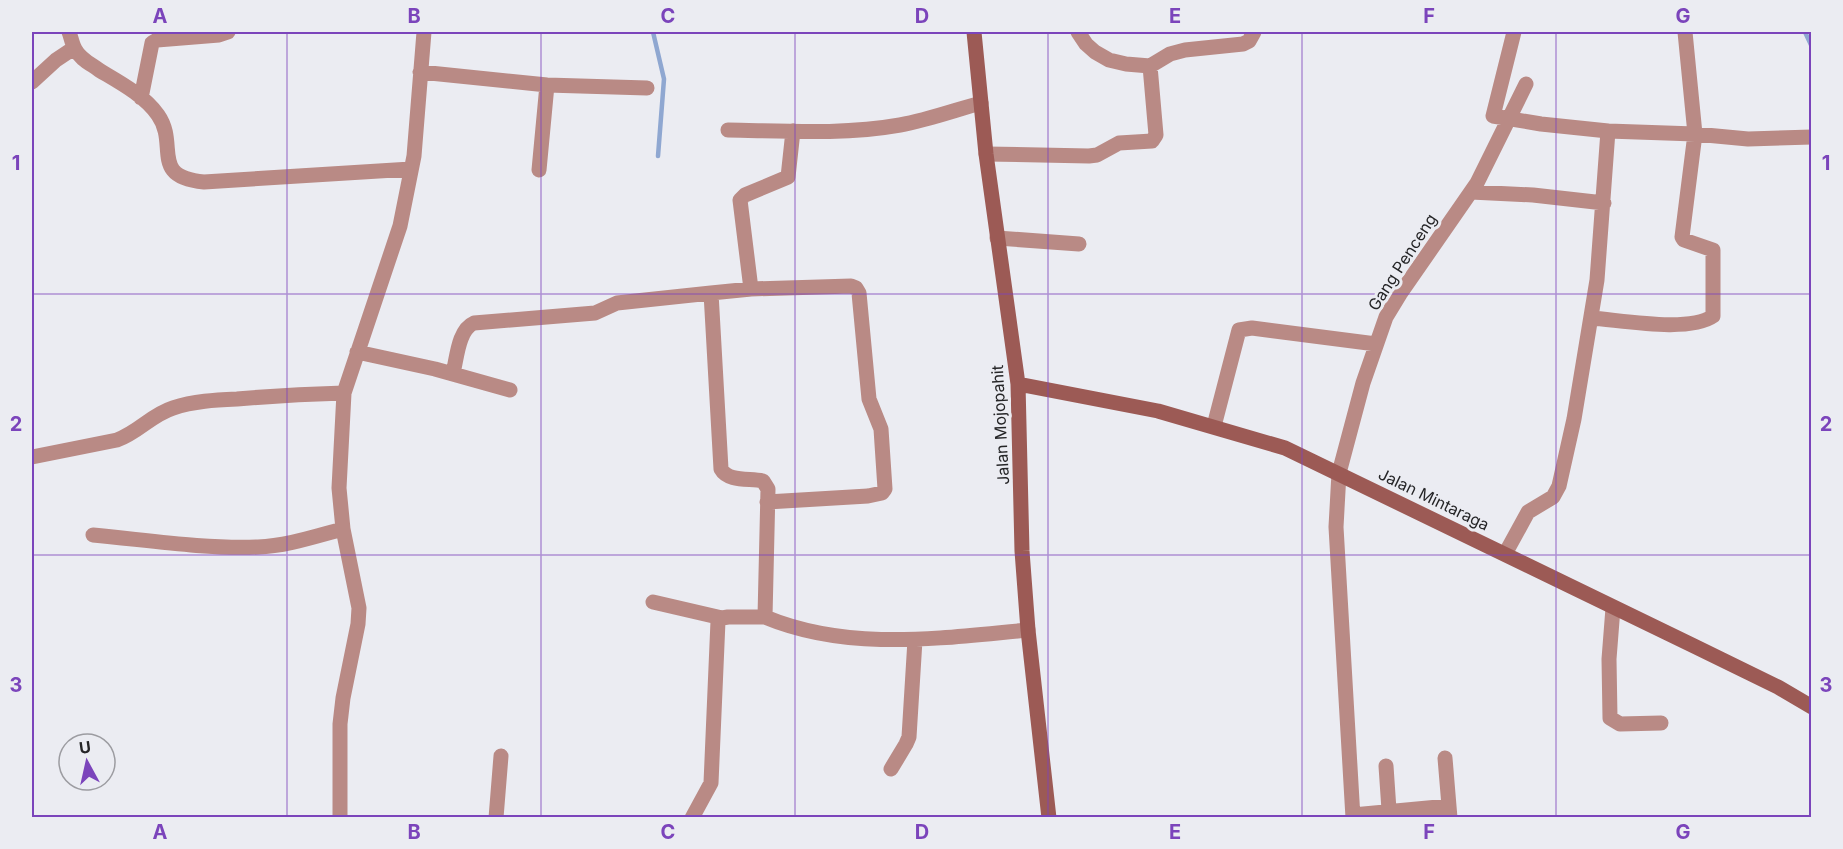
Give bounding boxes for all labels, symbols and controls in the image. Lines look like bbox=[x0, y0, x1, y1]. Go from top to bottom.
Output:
text: A bbox=[153, 4, 168, 28]
text: B bbox=[407, 4, 421, 28]
text: C bbox=[661, 4, 675, 28]
text: D bbox=[915, 4, 929, 28]
text: E bbox=[1169, 4, 1181, 28]
text: F bbox=[1423, 4, 1435, 28]
text: G bbox=[1675, 4, 1691, 28]
text: 1 bbox=[12, 151, 20, 175]
text: 1 bbox=[1822, 151, 1830, 175]
street label: Gang Penceng bbox=[1363, 210, 1441, 314]
street label: Jalan Mojopahit bbox=[987, 365, 1013, 485]
text: 2 bbox=[10, 412, 22, 436]
text: 2 bbox=[1820, 412, 1832, 436]
street label: Jalan Mintaraga bbox=[1375, 464, 1493, 534]
text: 3 bbox=[10, 673, 22, 697]
text: 3 bbox=[1820, 673, 1832, 697]
north arrow bbox=[57, 732, 117, 792]
text: U bbox=[78, 736, 92, 758]
text: A bbox=[153, 820, 168, 844]
text: B bbox=[407, 820, 421, 844]
text: C bbox=[661, 820, 675, 844]
text: D bbox=[915, 820, 929, 844]
text: E bbox=[1169, 820, 1181, 844]
text: F bbox=[1423, 820, 1435, 844]
text: G bbox=[1675, 820, 1691, 844]

